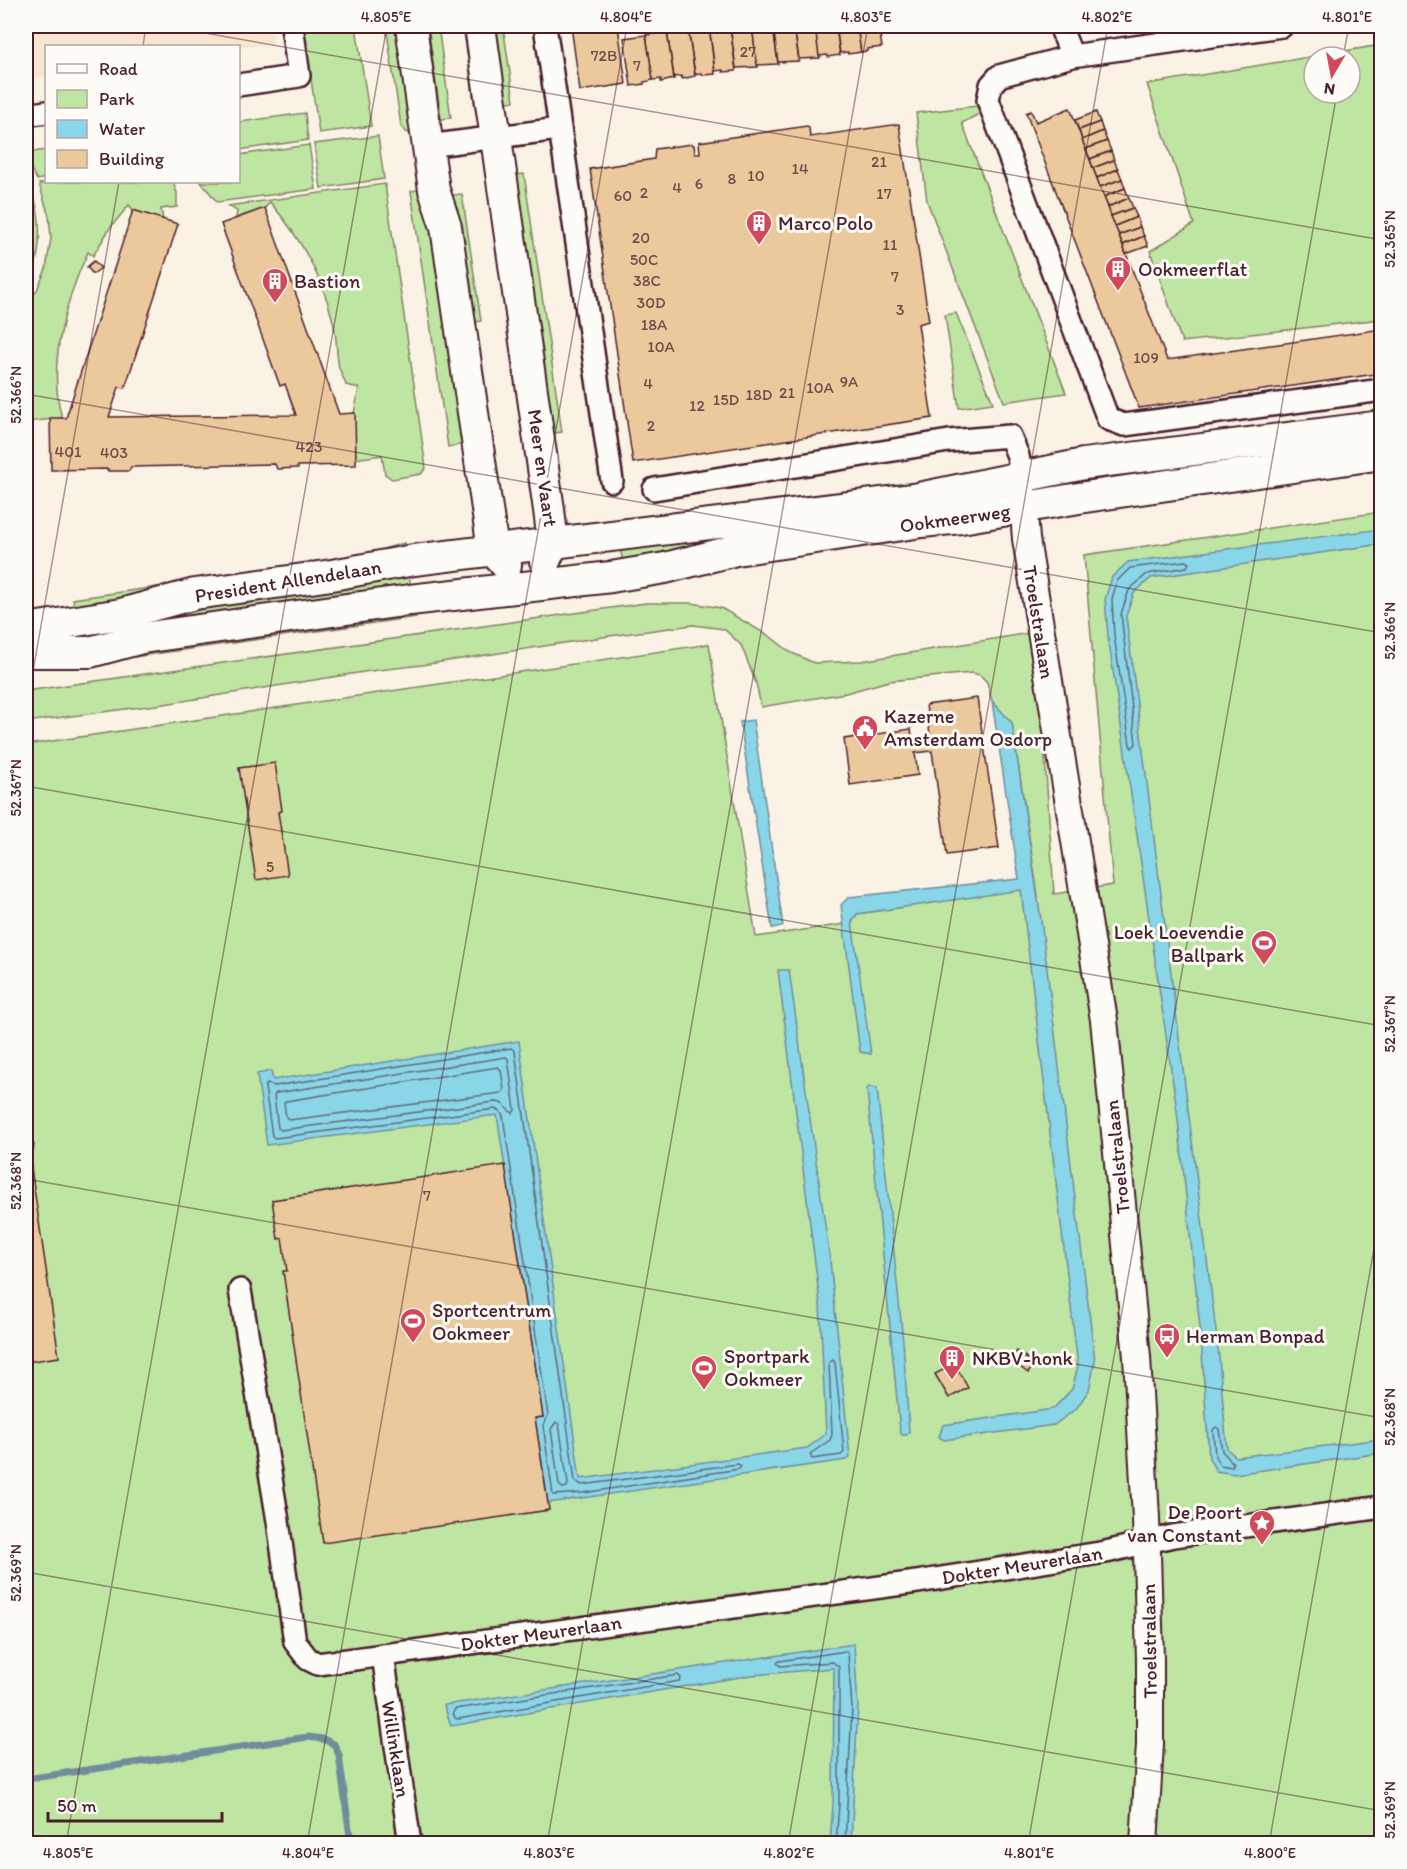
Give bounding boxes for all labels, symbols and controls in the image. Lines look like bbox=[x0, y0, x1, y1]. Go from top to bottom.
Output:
text: 4.805°E bbox=[361, 8, 411, 26]
text: 4.804°E bbox=[600, 8, 652, 26]
text: 4.803°E bbox=[840, 8, 892, 26]
text: 4.802°E bbox=[1082, 8, 1132, 26]
text: 4.801°E bbox=[1322, 8, 1372, 26]
house number: 27 bbox=[740, 42, 756, 61]
legend bbox=[45, 45, 240, 183]
north arrow bbox=[1302, 45, 1362, 105]
house number: 72B bbox=[591, 46, 617, 65]
house number: 7 bbox=[633, 56, 641, 75]
text: Road bbox=[99, 58, 138, 80]
text: N bbox=[1323, 79, 1336, 100]
text: Park bbox=[99, 88, 134, 110]
text: Water bbox=[99, 118, 145, 140]
text: Building bbox=[99, 148, 165, 170]
house number: 21 bbox=[871, 152, 887, 171]
house number: 14 bbox=[791, 159, 809, 178]
house number: 10 bbox=[747, 166, 765, 185]
house number: 8 bbox=[728, 169, 737, 188]
house number: 6 bbox=[695, 174, 703, 193]
house number: 4 bbox=[672, 178, 682, 197]
house number: 2 bbox=[640, 183, 649, 202]
house number: 17 bbox=[876, 184, 892, 203]
house number: 60 bbox=[614, 186, 632, 205]
building icon: Marco Polo bbox=[744, 208, 774, 246]
text: 52.365°N bbox=[1381, 210, 1399, 268]
place label: Marco Polo bbox=[778, 211, 873, 235]
house number: 20 bbox=[632, 228, 650, 247]
house number: 11 bbox=[883, 235, 898, 254]
house number: 50C bbox=[630, 250, 658, 269]
building icon: Ookmeerflat bbox=[1103, 254, 1133, 292]
place label: Ookmeerflat bbox=[1138, 257, 1247, 281]
building icon: Bastion bbox=[260, 266, 290, 304]
house number: 7 bbox=[891, 267, 899, 286]
place label: Bastion bbox=[294, 269, 360, 293]
house number: 38C bbox=[633, 271, 661, 290]
house number: 30D bbox=[636, 293, 666, 312]
house number: 3 bbox=[896, 300, 905, 319]
house number: 18A bbox=[641, 315, 667, 334]
house number: 10A bbox=[647, 337, 675, 356]
house number: 109 bbox=[1133, 348, 1159, 367]
text: 52.366°N bbox=[7, 366, 25, 424]
house number: 9A bbox=[840, 372, 858, 391]
house number: 4 bbox=[643, 374, 653, 393]
house number: 10A bbox=[806, 378, 834, 397]
house number: 21 bbox=[779, 383, 795, 402]
house number: 18D bbox=[746, 385, 773, 404]
house number: 15D bbox=[713, 390, 740, 409]
house number: 12 bbox=[689, 396, 706, 415]
street label: Meer en Vaart bbox=[523, 408, 563, 528]
house number: 2 bbox=[647, 416, 656, 435]
house number: 423 bbox=[296, 437, 323, 456]
house number: 401 bbox=[55, 442, 82, 461]
house number: 403 bbox=[100, 443, 128, 462]
street label: Ookmeerweg bbox=[898, 498, 1013, 538]
street label: President Allendelaan bbox=[193, 554, 383, 608]
street label: Troelstralaan bbox=[1018, 563, 1060, 681]
text: 52.366°N bbox=[1381, 602, 1399, 660]
place label: Kazerne Amsterdam Osdorp bbox=[884, 704, 1052, 751]
public building icon: Kazerne Amsterdam Osdorp bbox=[850, 713, 880, 751]
text: 52.367°N bbox=[7, 759, 25, 817]
house number: 5 bbox=[266, 857, 274, 876]
place label: Loek Loevendie Ballpark bbox=[1114, 920, 1244, 967]
sports icon: Loek Loevendie Ballpark bbox=[1249, 928, 1279, 966]
text: 52.367°N bbox=[1381, 995, 1399, 1053]
street label: Troelstralaan bbox=[1099, 1099, 1135, 1215]
text: 52.368°N bbox=[7, 1152, 25, 1210]
house number: 7 bbox=[423, 1186, 431, 1205]
place label: Sportcentrum Ookmeer bbox=[432, 1298, 551, 1345]
sports icon: Sportcentrum Ookmeer bbox=[398, 1306, 428, 1344]
bus stop icon: Herman Bonpad bbox=[1152, 1321, 1182, 1359]
place label: Herman Bonpad bbox=[1186, 1324, 1325, 1348]
building icon: NKBV-honk bbox=[937, 1343, 967, 1381]
place label: Sportpark Ookmeer bbox=[724, 1344, 810, 1391]
place label: NKBV-honk bbox=[972, 1346, 1074, 1370]
sports icon: Sportpark Ookmeer bbox=[689, 1353, 719, 1391]
text: 52.368°N bbox=[1381, 1388, 1399, 1446]
place label: De Poort van Constant bbox=[1127, 1500, 1243, 1547]
place icon: De Poort van Constant bbox=[1247, 1508, 1277, 1546]
street label: Dokter Meurerlaan bbox=[940, 1540, 1104, 1590]
text: 52.369°N bbox=[7, 1544, 25, 1602]
street label: Troelstralaan bbox=[1136, 1583, 1162, 1699]
street label: Dokter Meurerlaan bbox=[459, 1610, 623, 1656]
street label: Willinklaan bbox=[376, 1699, 416, 1799]
text: 52.369°N bbox=[1381, 1781, 1399, 1839]
scale bar bbox=[48, 1785, 222, 1823]
text: 50 m bbox=[57, 1795, 97, 1817]
text: 4.805°E bbox=[43, 1844, 93, 1862]
text: 4.804°E bbox=[282, 1844, 334, 1862]
text: 4.803°E bbox=[523, 1844, 575, 1862]
text: 4.802°E bbox=[764, 1844, 814, 1862]
text: 4.801°E bbox=[1004, 1844, 1054, 1862]
text: 4.800°E bbox=[1244, 1844, 1296, 1862]

